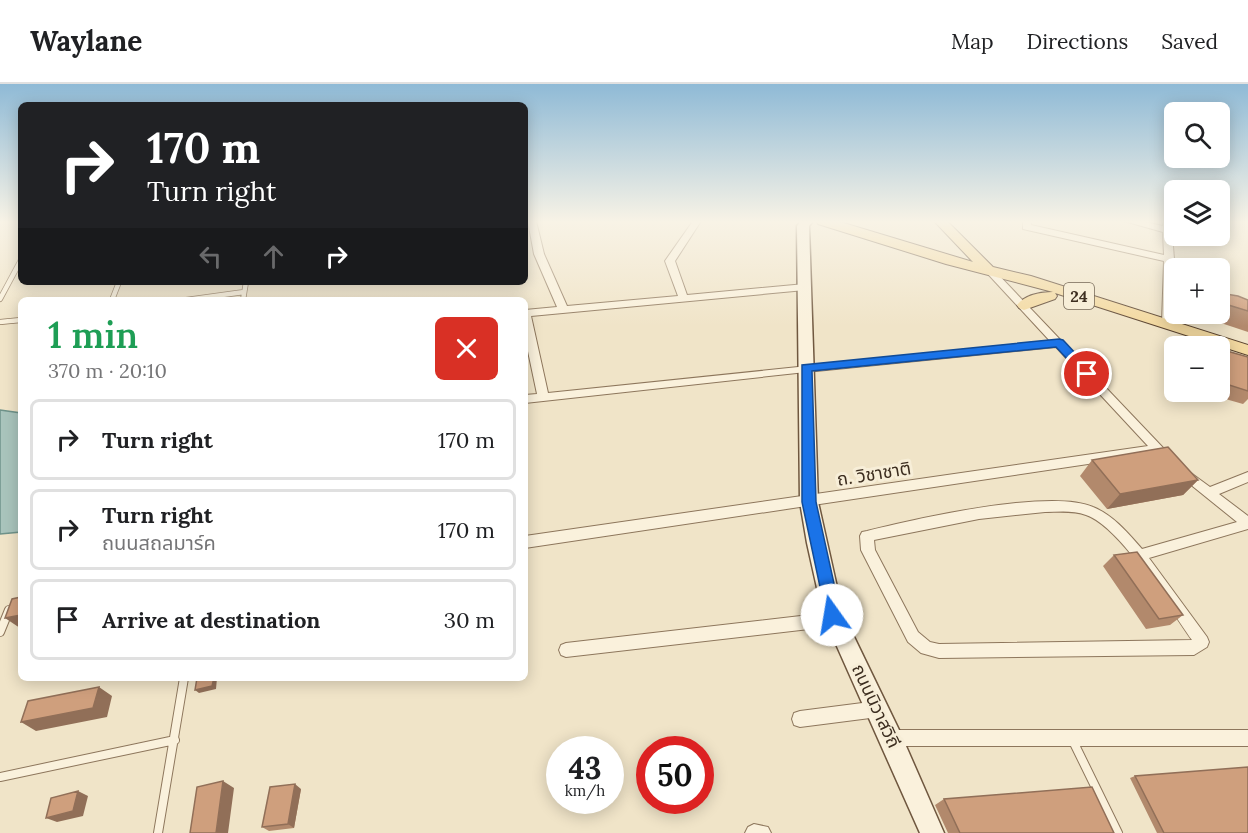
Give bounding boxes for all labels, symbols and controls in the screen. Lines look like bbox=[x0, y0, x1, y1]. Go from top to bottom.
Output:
text: Waylane bbox=[30, 23, 142, 59]
text: Map bbox=[951, 28, 994, 55]
text: Directions bbox=[1027, 28, 1128, 55]
text: Saved bbox=[1161, 28, 1218, 55]
map controls bbox=[1164, 102, 1230, 402]
button: search bbox=[1164, 102, 1230, 168]
text: 170 m bbox=[147, 121, 260, 175]
icon: right bbox=[48, 126, 126, 204]
text: Turn right bbox=[147, 174, 276, 208]
button: layers bbox=[1164, 180, 1230, 246]
icon: left bbox=[194, 240, 227, 273]
icon: ahead bbox=[257, 240, 290, 273]
icon: right bbox=[320, 240, 353, 273]
button: + bbox=[1164, 258, 1230, 324]
road number: 24 bbox=[1064, 283, 1094, 309]
text: 1 min bbox=[48, 312, 138, 358]
button: close bbox=[435, 317, 498, 380]
button: − bbox=[1164, 336, 1230, 402]
pin bbox=[1061, 348, 1112, 399]
icon: arrive bbox=[1070, 357, 1103, 390]
text: 370 m · 20:10 bbox=[48, 358, 167, 383]
icon: right bbox=[51, 423, 84, 456]
text: Turn right bbox=[102, 426, 213, 454]
text: 170 m bbox=[438, 426, 495, 454]
street label: ถ. วิชาชาติ bbox=[835, 456, 913, 491]
text: Turn right bbox=[102, 501, 213, 529]
icon: right bbox=[51, 513, 84, 546]
text: 170 m bbox=[438, 516, 495, 544]
text: ถนนสถลมาร์ค bbox=[102, 530, 216, 555]
position arrow bbox=[800, 583, 864, 647]
icon: arrive bbox=[51, 603, 84, 636]
text: Arrive at destination bbox=[102, 606, 320, 634]
text: 30 m bbox=[444, 606, 495, 634]
street label: ถนนนิวาสวิถี bbox=[847, 660, 906, 751]
speed limit sign: 50 bbox=[636, 736, 714, 814]
text: 43 bbox=[568, 749, 602, 787]
text: km/h bbox=[565, 781, 605, 800]

